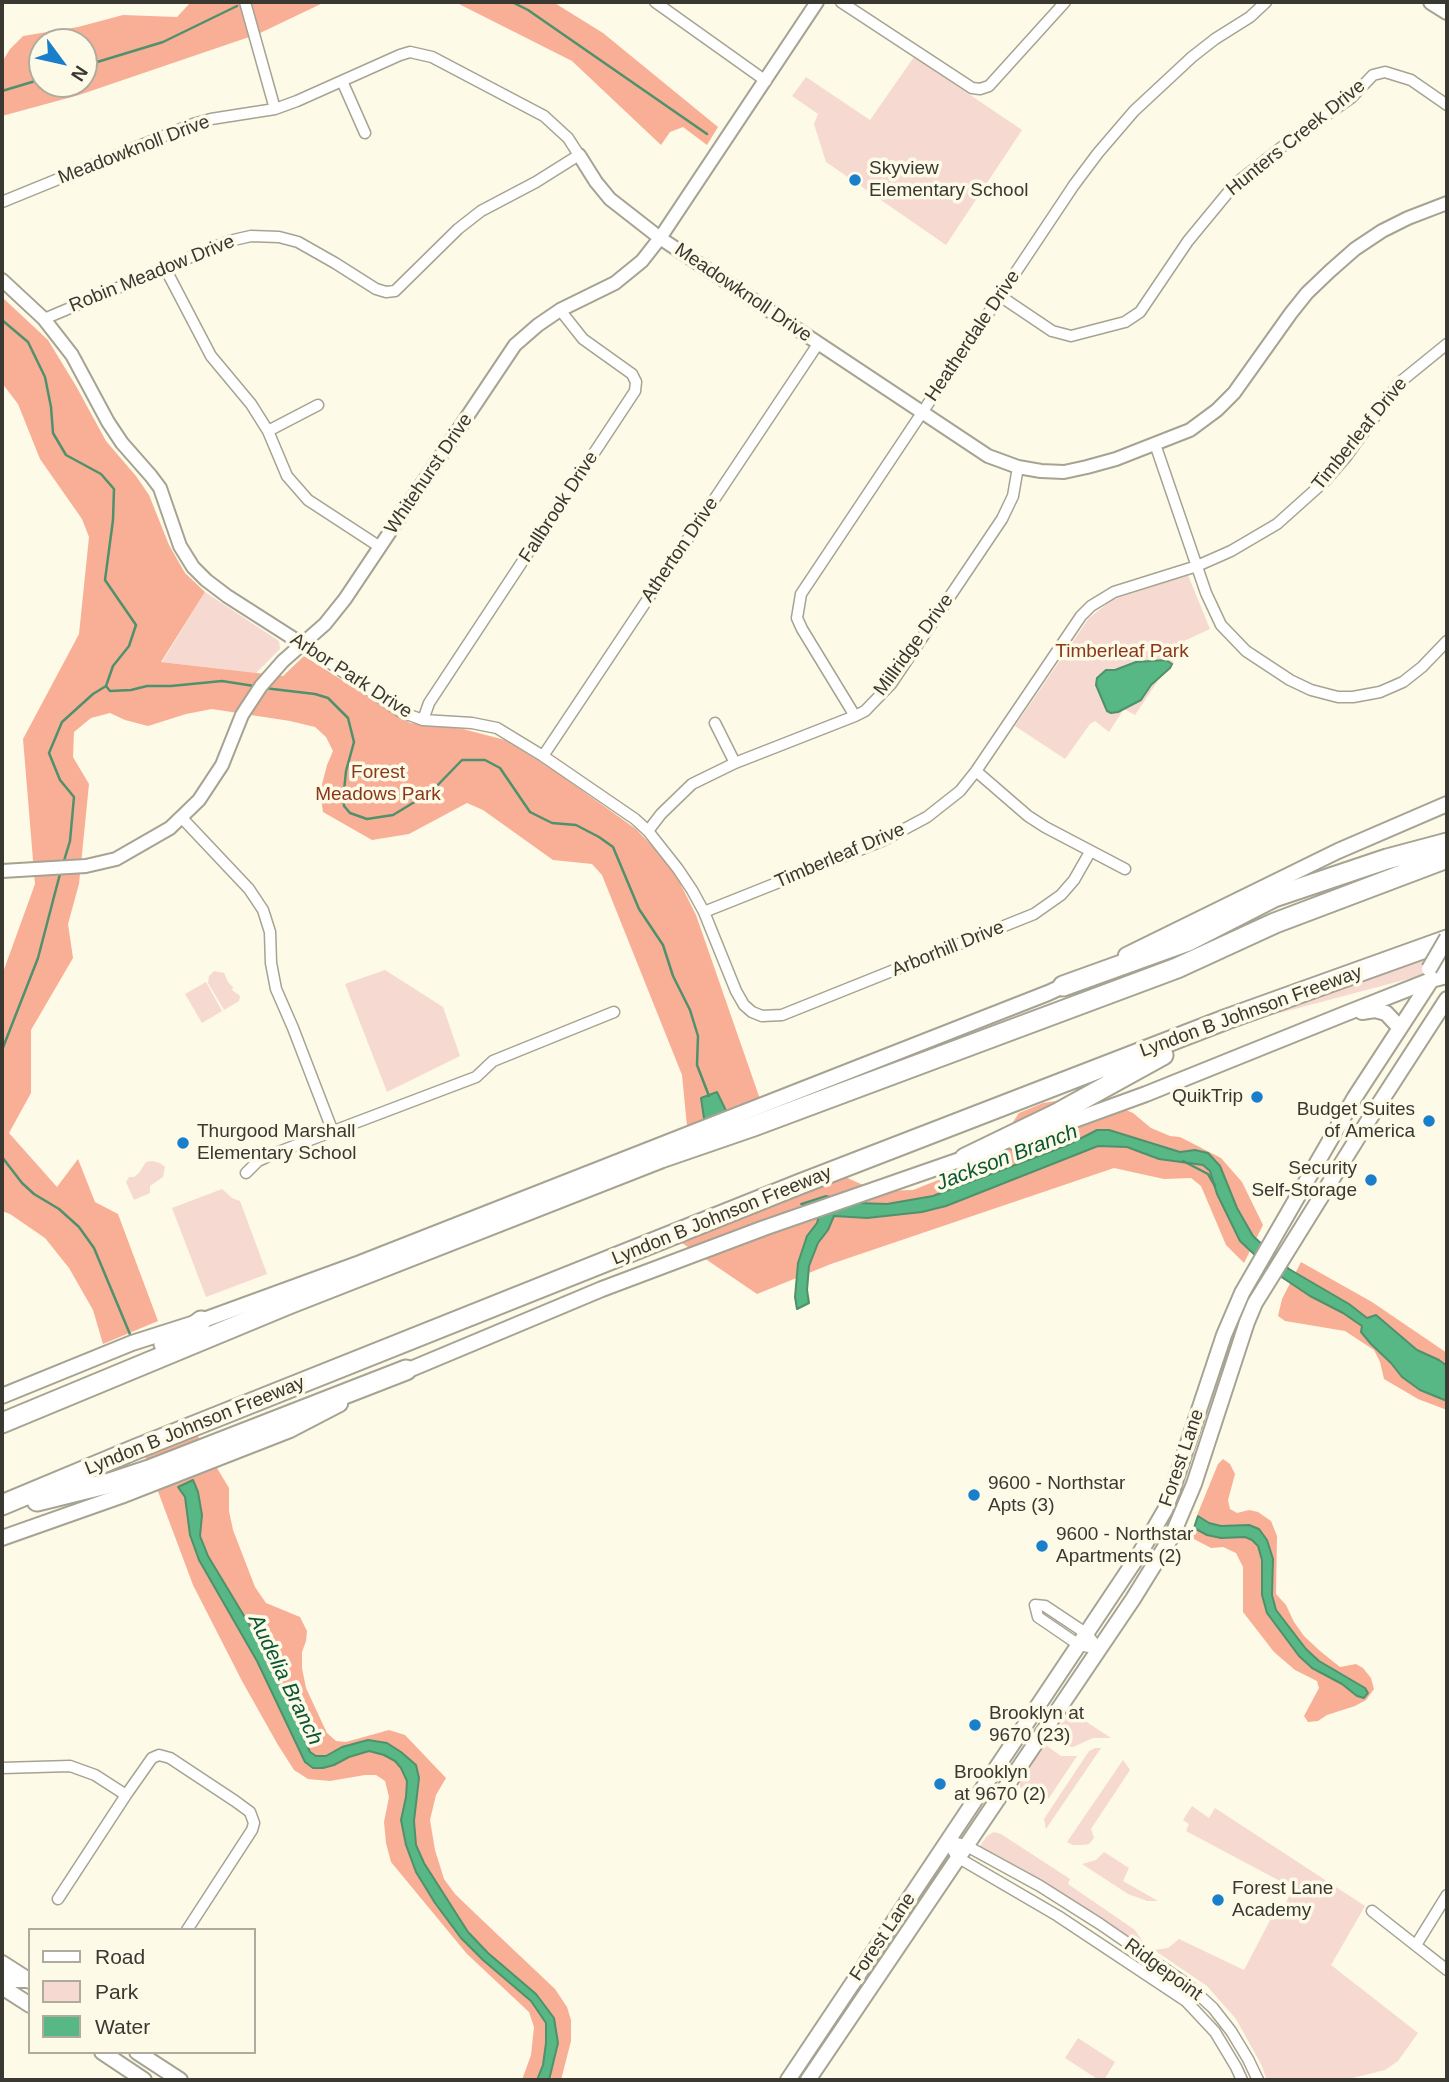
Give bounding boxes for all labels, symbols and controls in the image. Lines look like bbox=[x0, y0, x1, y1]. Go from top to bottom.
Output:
north arrow bbox=[28, 28, 98, 98]
text: N bbox=[67, 62, 92, 85]
street label: Hunters Creek Drive bbox=[1222, 75, 1370, 201]
street label: Meadowknoll Drive bbox=[55, 111, 213, 189]
place label: Skyview Elementary School bbox=[869, 158, 1028, 202]
marker: Skyview Elementary School bbox=[847, 172, 863, 188]
street label: Robin Meadow Drive bbox=[66, 230, 238, 318]
street label: Meadowknoll Drive bbox=[670, 239, 816, 347]
street label: Heatherdale Drive bbox=[921, 266, 1025, 406]
street label: Timberleaf Drive bbox=[1308, 373, 1412, 495]
street label: Whitehurst Drive bbox=[380, 409, 478, 539]
street label: Fallbrook Drive bbox=[515, 447, 603, 567]
street label: Atherton Drive bbox=[637, 493, 723, 607]
street label: Millridge Drive bbox=[869, 590, 959, 700]
street label: Arbor Park Drive bbox=[286, 628, 416, 724]
park label: Timberleaf Park bbox=[1055, 641, 1189, 663]
park label: Forest Meadows Park bbox=[315, 762, 441, 806]
street label: Timberleaf Drive bbox=[772, 818, 908, 894]
street label: Arborhill Drive bbox=[888, 916, 1008, 982]
street label: Lyndon B Johnson Freeway bbox=[1137, 961, 1365, 1063]
place label: QuikTrip bbox=[1172, 1086, 1243, 1108]
marker: QuikTrip bbox=[1249, 1089, 1265, 1105]
place label: Budget Suites of America bbox=[1297, 1099, 1415, 1143]
marker: Budget Suites of America bbox=[1421, 1113, 1437, 1129]
water label: Jackson Branch bbox=[933, 1119, 1081, 1197]
place label: Thurgood Marshall Elementary School bbox=[197, 1121, 356, 1165]
marker: Thurgood Marshall Elementary School bbox=[175, 1135, 191, 1151]
place label: Security Self-Storage bbox=[1251, 1158, 1357, 1202]
street label: Lyndon B Johnson Freeway bbox=[609, 1161, 835, 1271]
marker: Security Self-Storage bbox=[1363, 1172, 1379, 1188]
street label: Lyndon B Johnson Freeway bbox=[82, 1371, 308, 1481]
street label: Forest Lane bbox=[1155, 1406, 1209, 1510]
place label: 9600 - Northstar Apts (3) bbox=[988, 1473, 1125, 1517]
marker: 9600 - Northstar Apts (3) bbox=[966, 1487, 982, 1503]
place label: 9600 - Northstar Apartments (2) bbox=[1056, 1524, 1193, 1568]
marker: 9600 - Northstar Apartments (2) bbox=[1034, 1538, 1050, 1554]
water label: Audelia Branch bbox=[242, 1610, 328, 1750]
place label: Brooklyn at 9670 (23) bbox=[989, 1703, 1084, 1747]
marker: Brooklyn at 9670 (23) bbox=[967, 1717, 983, 1733]
place label: Brooklyn at 9670 (2) bbox=[954, 1762, 1046, 1806]
marker: Brooklyn at 9670 (2) bbox=[932, 1776, 948, 1792]
place label: Forest Lane Academy bbox=[1232, 1878, 1333, 1922]
street label: Forest Lane bbox=[845, 1889, 921, 1985]
marker: Forest Lane Academy bbox=[1210, 1892, 1226, 1908]
legend bbox=[28, 1928, 256, 2054]
street label: Ridgepoint bbox=[1120, 1934, 1206, 2006]
text: Road bbox=[95, 1945, 145, 1968]
text: Park bbox=[95, 1980, 138, 2003]
text: Water bbox=[95, 2015, 150, 2038]

